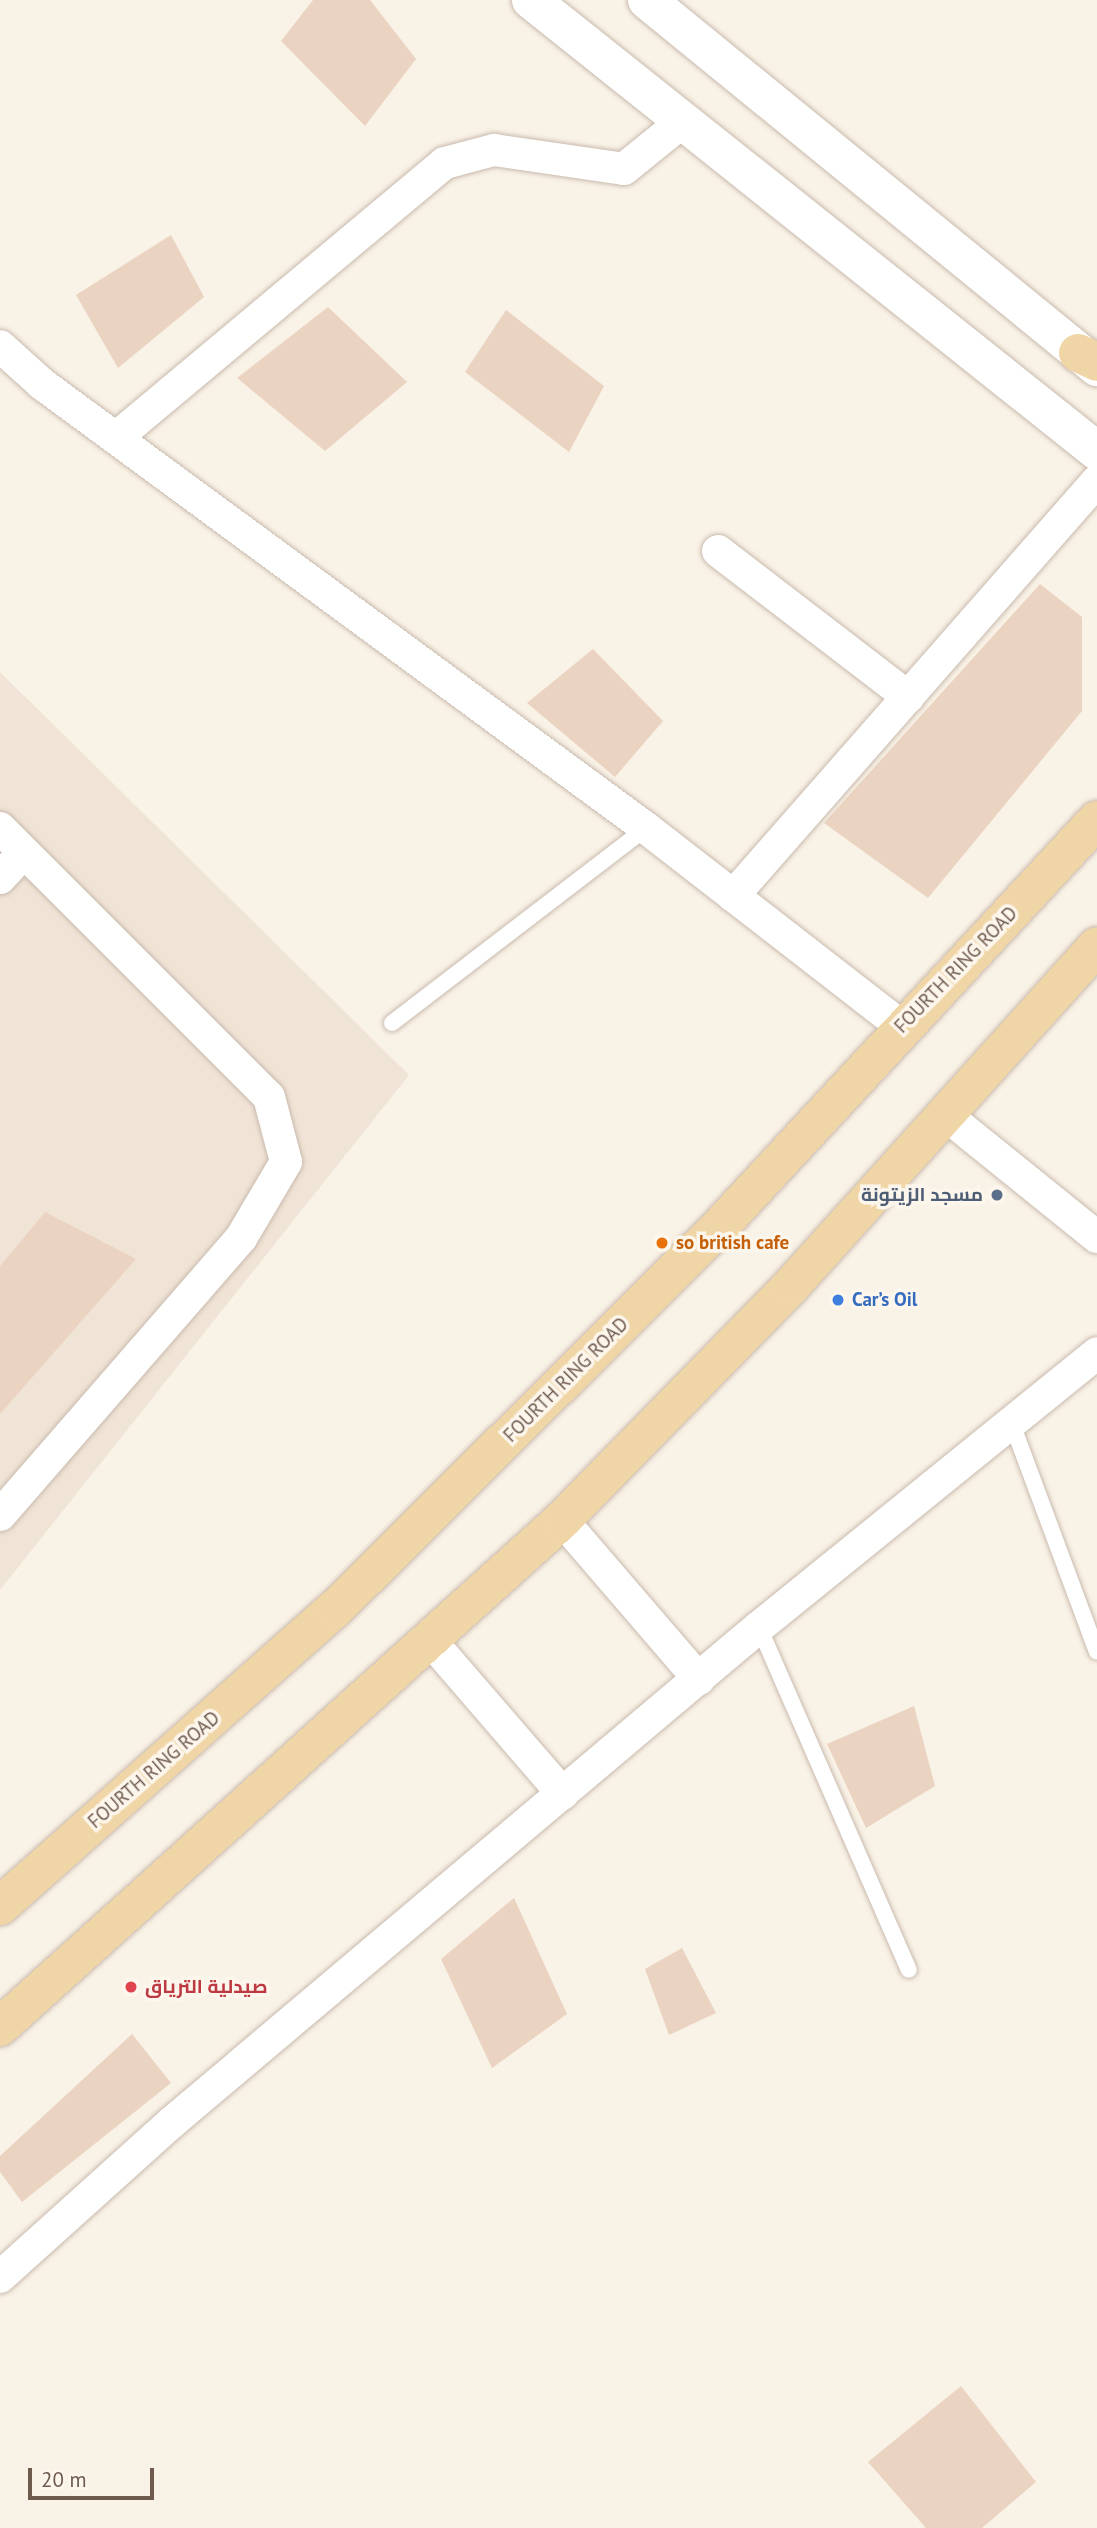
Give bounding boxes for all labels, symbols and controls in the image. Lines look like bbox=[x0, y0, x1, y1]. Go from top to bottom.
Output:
street label: FOURTH RING ROAD bbox=[890, 902, 1022, 1038]
place label: مسجد الزيتونة bbox=[861, 1184, 983, 1206]
marker: مسجد الزيتونة bbox=[989, 1187, 1005, 1203]
place label: so british cafe bbox=[676, 1232, 789, 1254]
marker: so british cafe bbox=[654, 1235, 670, 1251]
place label: Car’s Oil bbox=[852, 1289, 918, 1311]
marker: Car’s Oil bbox=[830, 1292, 846, 1308]
street label: FOURTH RING ROAD bbox=[499, 1313, 633, 1447]
street label: FOURTH RING ROAD bbox=[84, 1707, 224, 1833]
place label: صيدلية الترياق bbox=[145, 1976, 268, 1998]
marker: صيدلية الترياق bbox=[123, 1979, 139, 1995]
scale bar bbox=[32, 2454, 158, 2498]
text: 20 m bbox=[41, 2466, 87, 2493]

